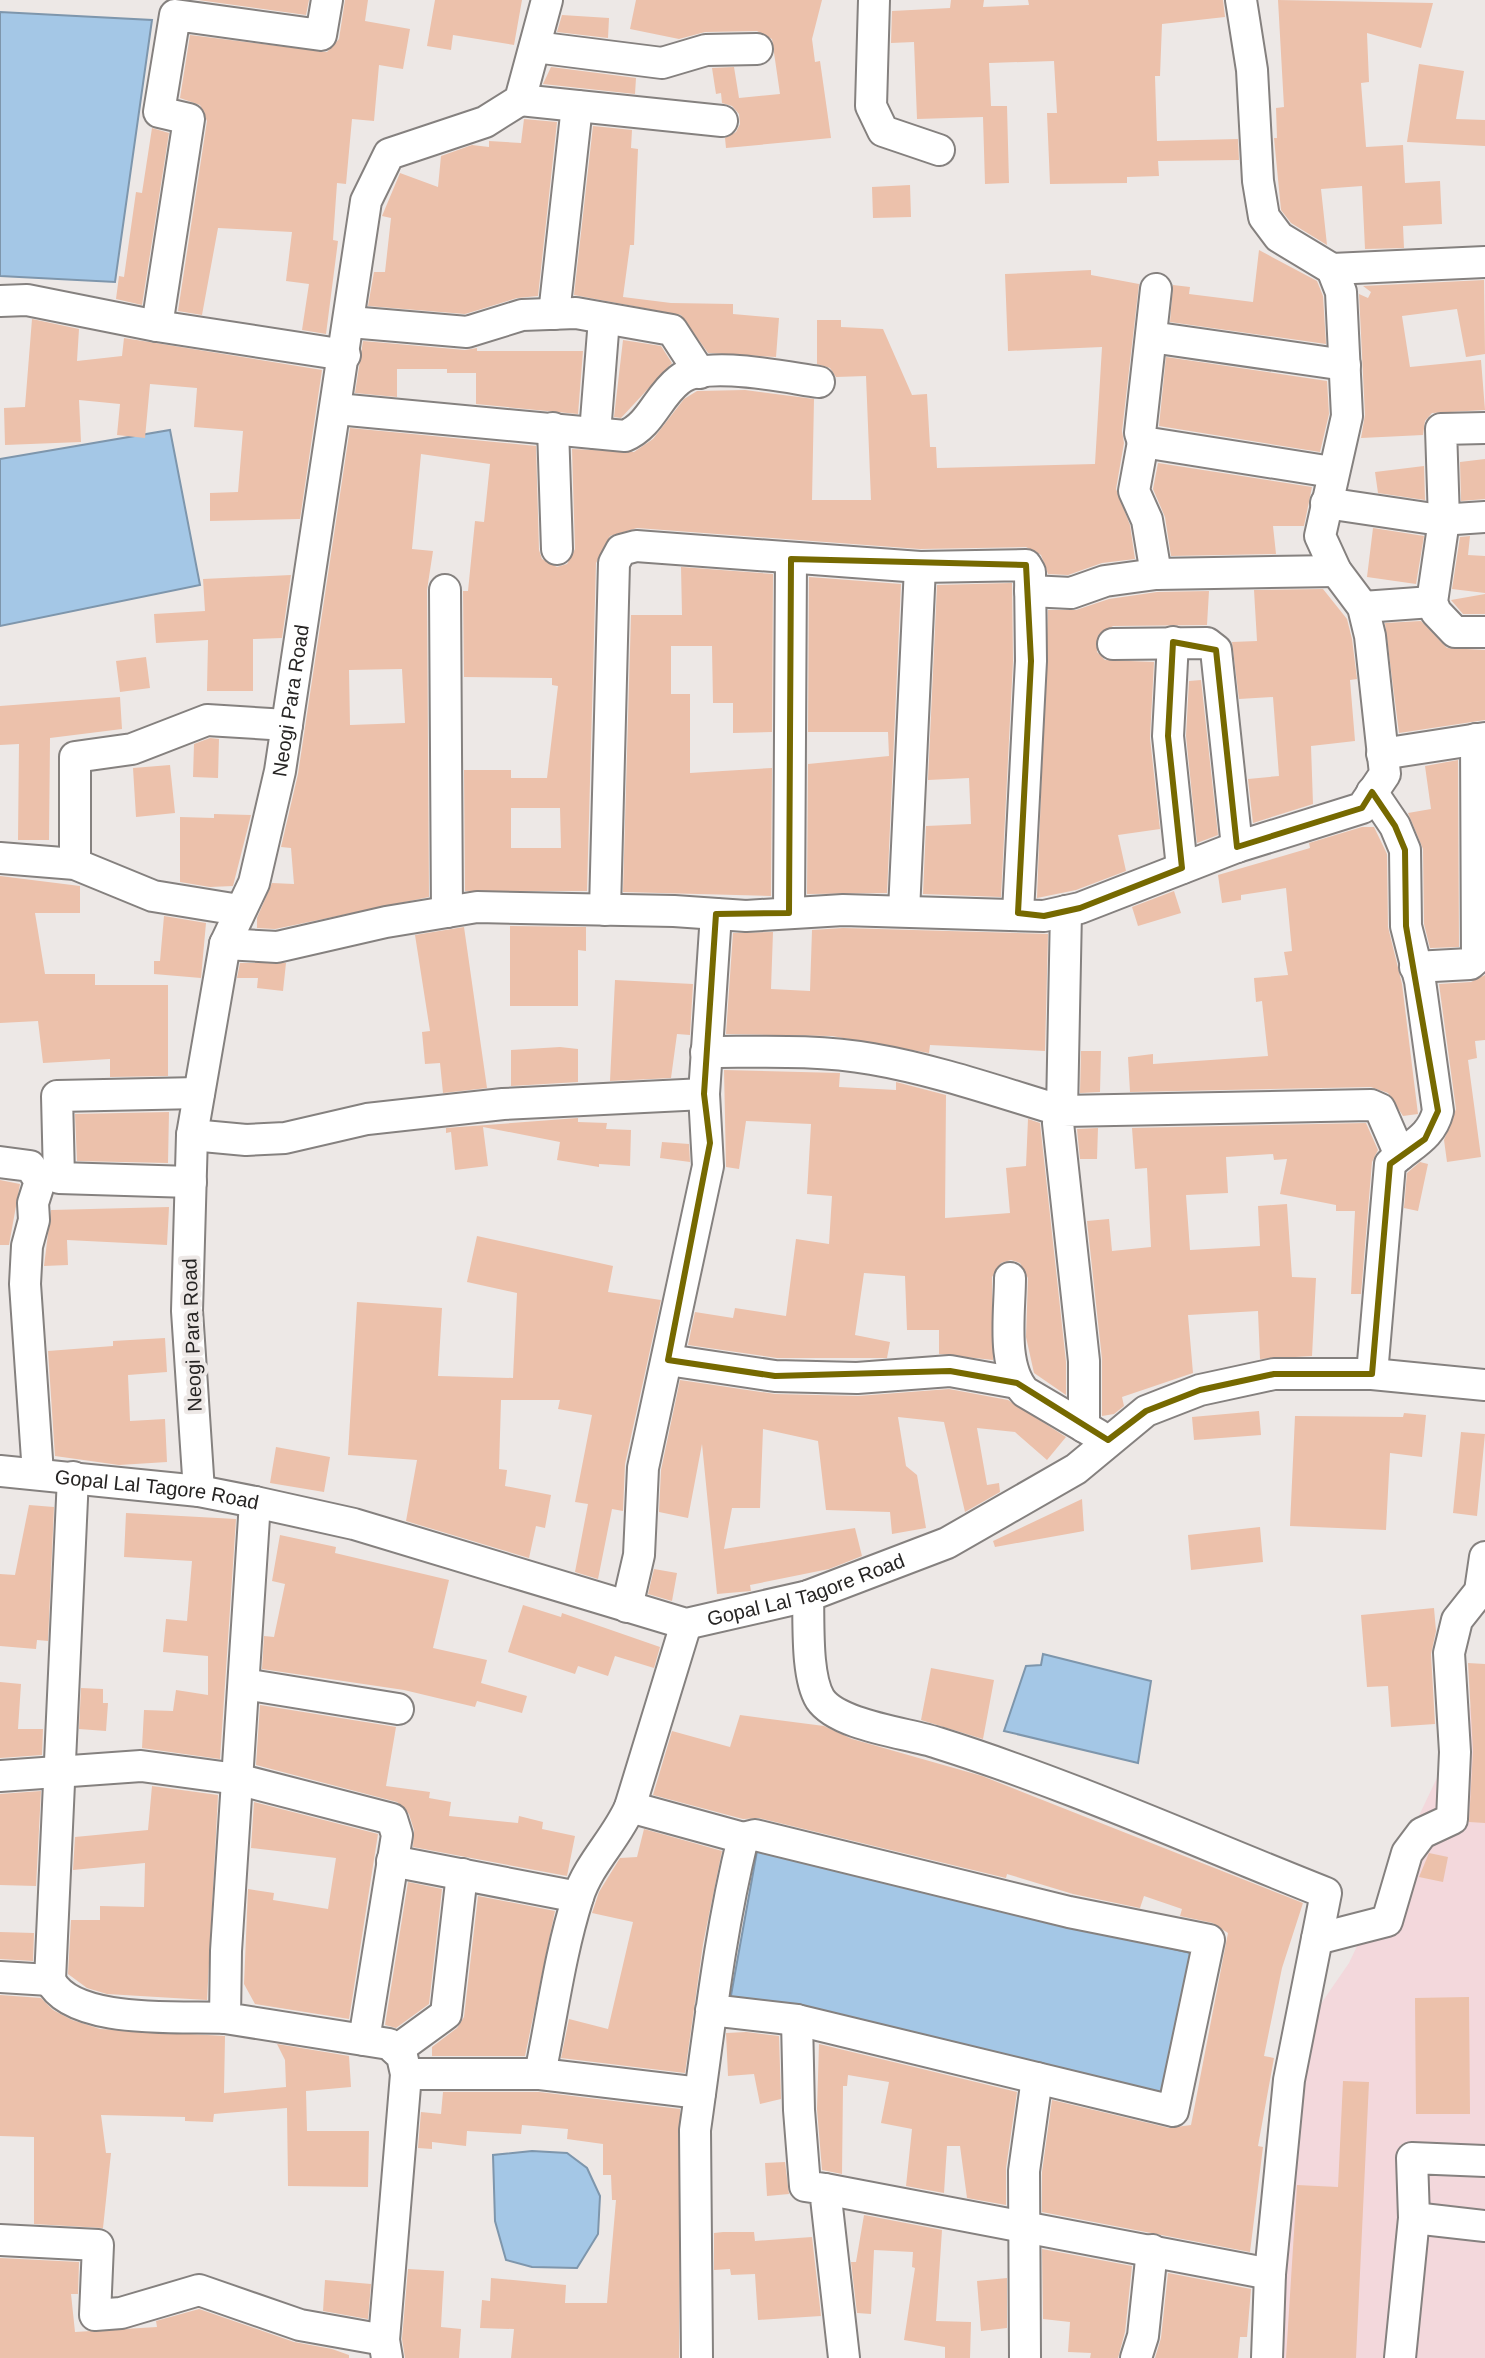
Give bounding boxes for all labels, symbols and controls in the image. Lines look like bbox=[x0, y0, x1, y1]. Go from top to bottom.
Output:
street label: Neogi Para Road bbox=[268, 623, 313, 778]
street label: Neogi Para Road bbox=[178, 1258, 206, 1412]
street label: Gopal Lal Tagore Road bbox=[54, 1466, 261, 1513]
street label: Gopal Lal Tagore Road bbox=[705, 1549, 908, 1630]

